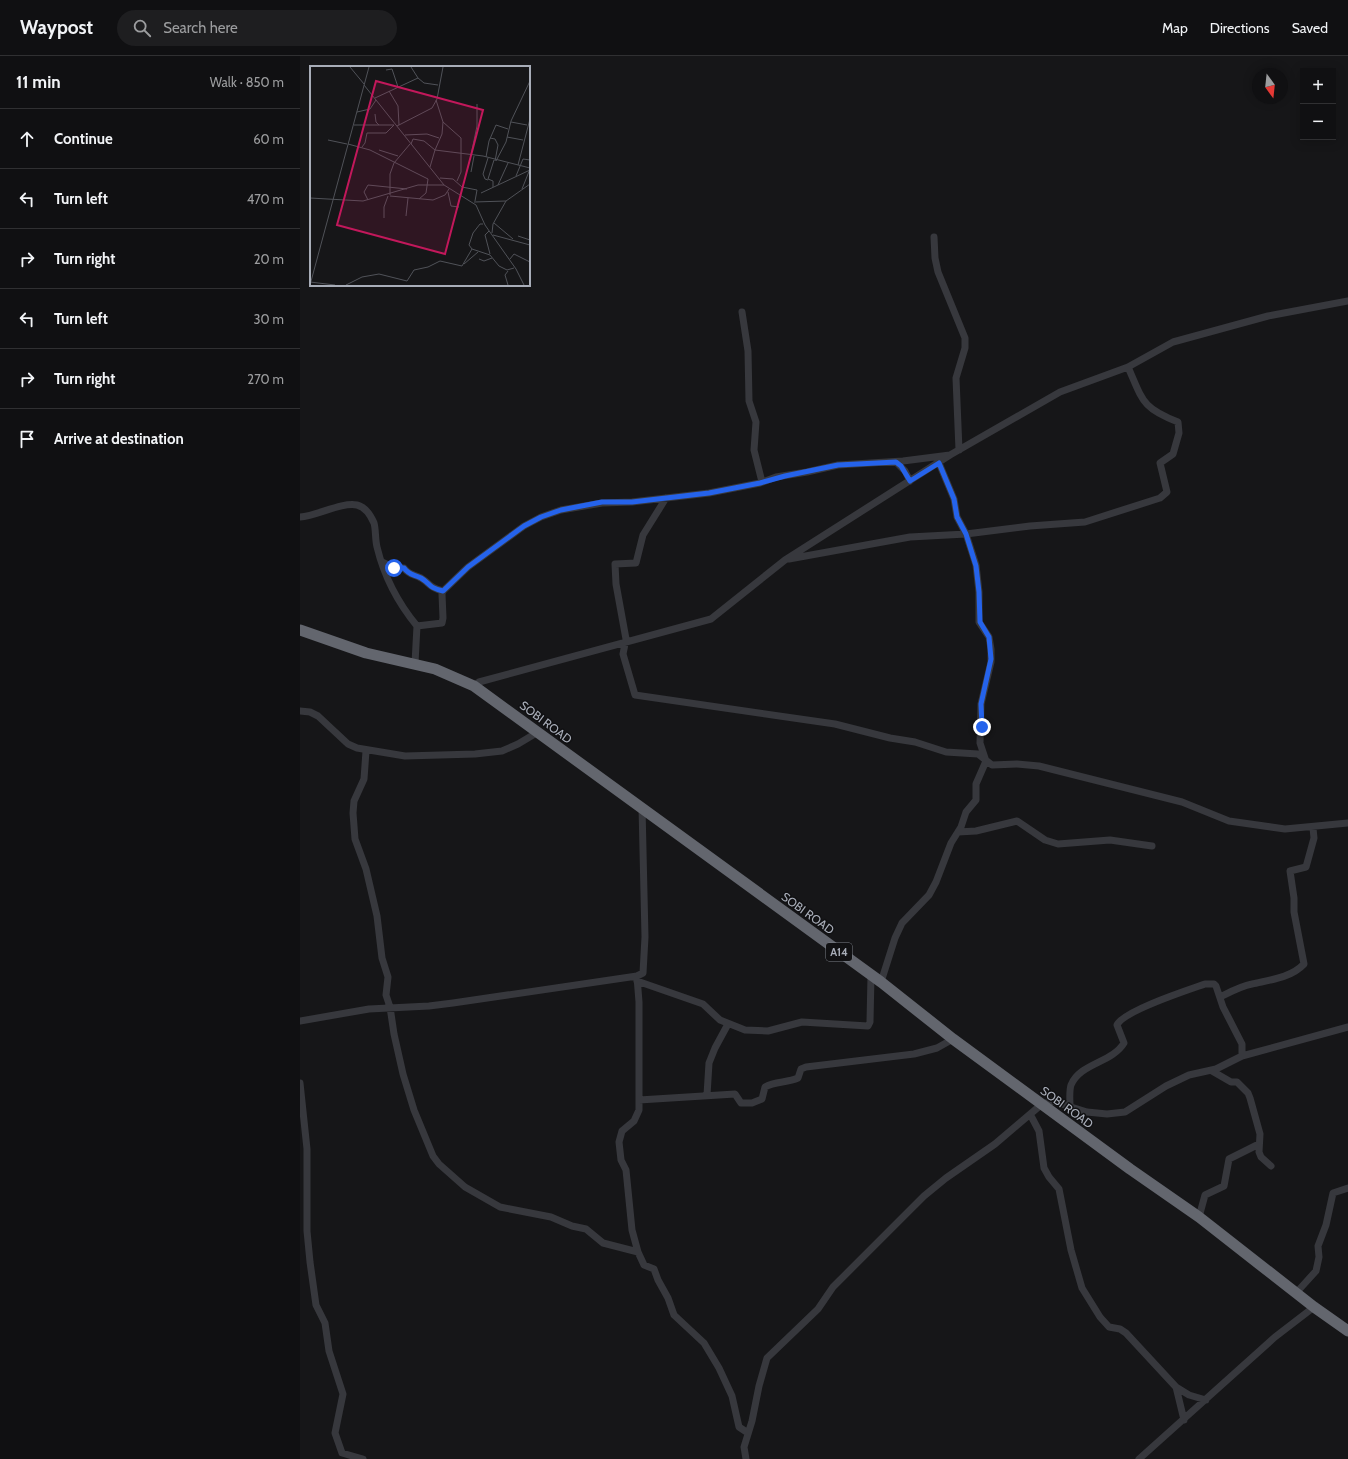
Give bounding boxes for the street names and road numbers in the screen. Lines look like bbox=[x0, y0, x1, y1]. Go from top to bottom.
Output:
street label: SOBI ROAD bbox=[517, 697, 575, 747]
street label: SOBI ROAD bbox=[779, 889, 838, 937]
road number: A14 bbox=[826, 943, 852, 961]
street label: SOBI ROAD bbox=[1038, 1083, 1097, 1131]

